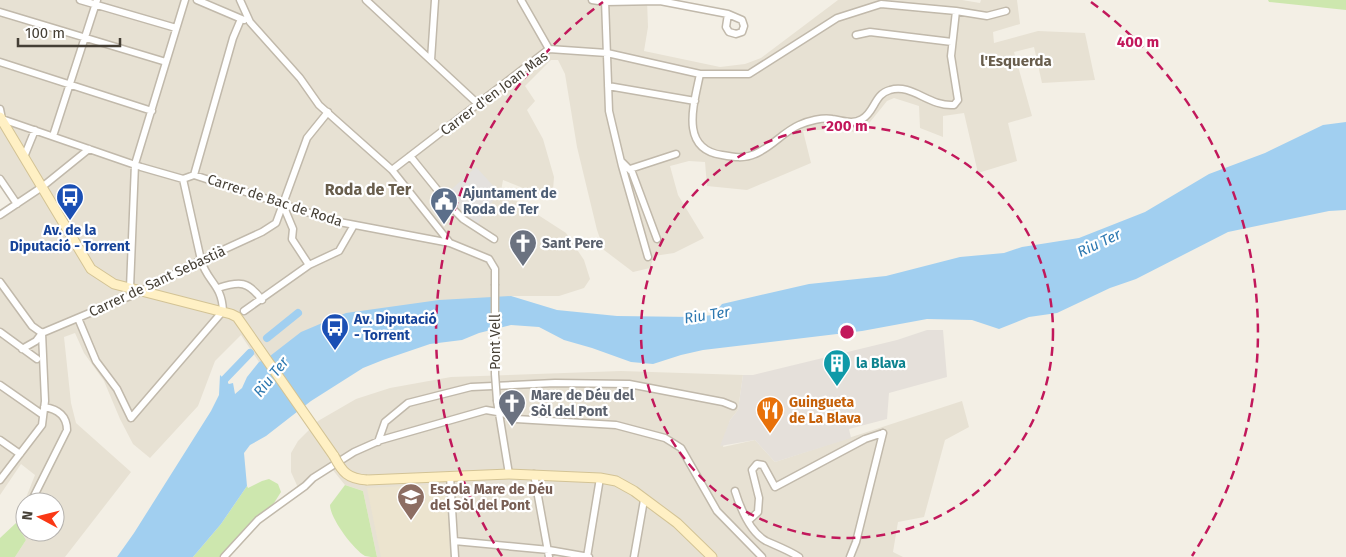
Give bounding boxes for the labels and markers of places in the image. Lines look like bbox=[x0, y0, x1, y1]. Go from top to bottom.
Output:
bus stop icon: Av. de la Diputació - Torrent bbox=[55, 182, 85, 221]
place label: Ajuntament de Roda de Ter bbox=[462, 185, 557, 218]
public building icon: Ajuntament de Roda de Ter bbox=[429, 186, 459, 225]
place label: Av. de la Diputació - Torrent bbox=[10, 222, 131, 255]
church icon: Sant Pere bbox=[508, 228, 538, 267]
place label: Sant Pere bbox=[542, 235, 603, 252]
place label: Av. Diputació - Torrent bbox=[353, 311, 437, 344]
bus stop icon: Av. Diputació - Torrent bbox=[320, 312, 350, 351]
centre of rings bbox=[838, 323, 856, 341]
building icon: la Blava bbox=[822, 348, 852, 387]
place label: la Blava bbox=[856, 355, 906, 372]
place label: Mare de Déu del Sòl del Pont bbox=[531, 387, 635, 420]
church icon: Mare de Déu del Sòl del Pont bbox=[497, 388, 527, 427]
place label: Guingueta de La Blava bbox=[789, 394, 862, 427]
restaurant icon: Guingueta de La Blava bbox=[755, 395, 785, 434]
place label: Escola Mare de Déu del Sòl del Pont bbox=[430, 481, 553, 514]
school or university icon: Escola Mare de Déu del Sòl del Pont bbox=[396, 482, 426, 521]

